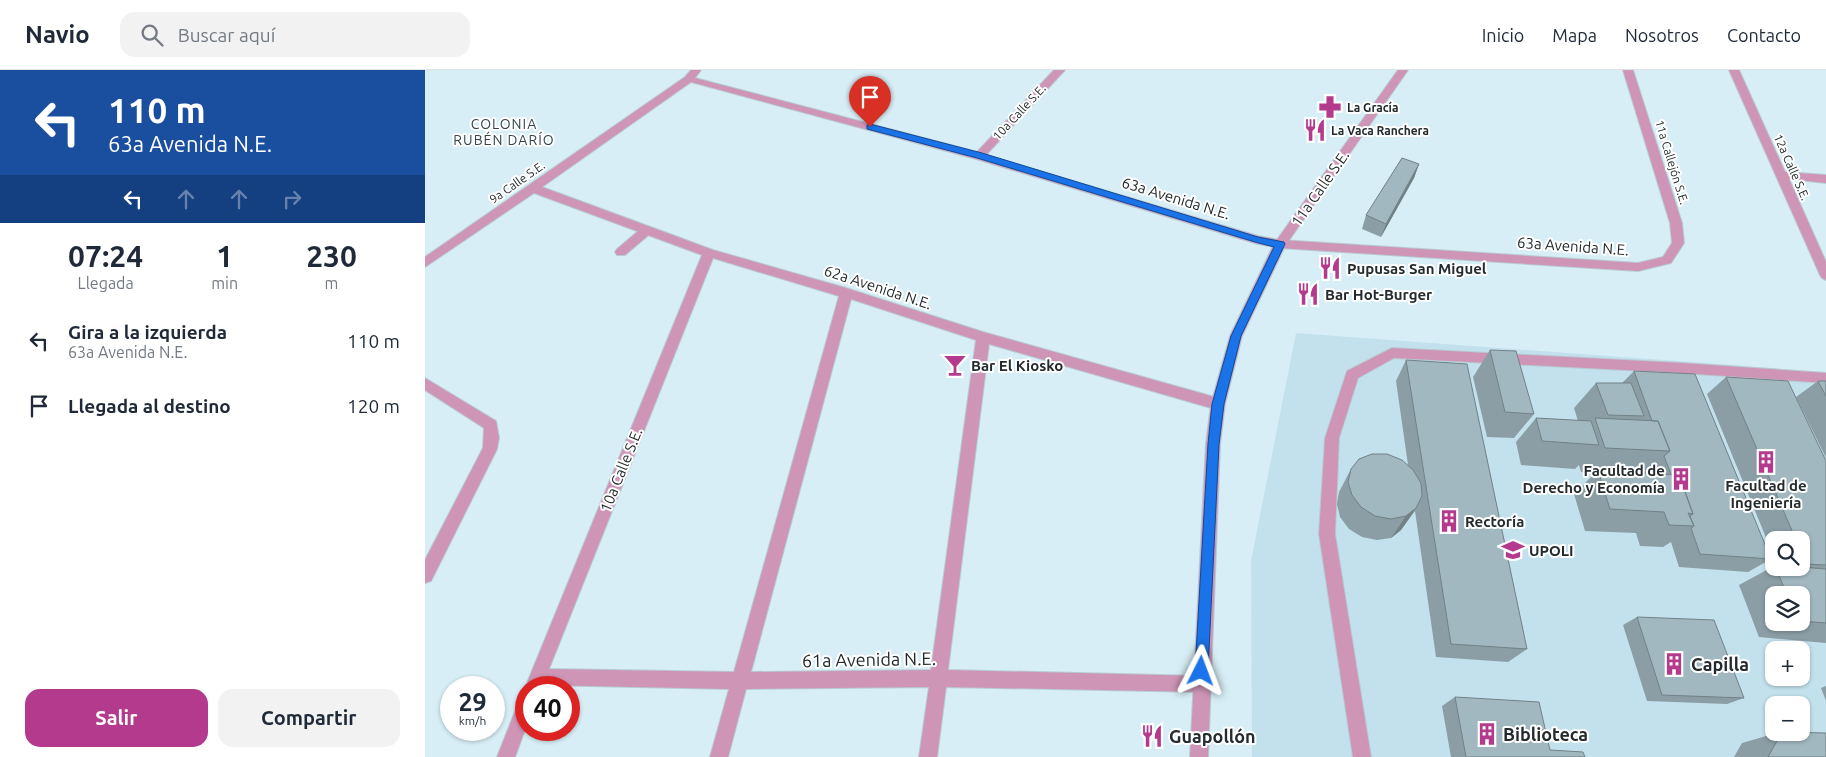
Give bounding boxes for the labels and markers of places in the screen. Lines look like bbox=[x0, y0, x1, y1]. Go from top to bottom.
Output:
pin bbox=[849, 76, 891, 127]
pharmacy icon: La Gracía bbox=[1317, 94, 1343, 120]
place label: La Gracía bbox=[1347, 101, 1398, 114]
restaurant icon: La Vaca Ranchera bbox=[1302, 117, 1328, 143]
place label: La Vaca Ranchera bbox=[1331, 124, 1429, 137]
restaurant icon: Pupusas San Miguel bbox=[1317, 255, 1343, 281]
place label: Pupusas San Miguel bbox=[1347, 260, 1487, 277]
restaurant icon: Bar Hot-Burger bbox=[1295, 281, 1321, 307]
place label: Bar Hot-Burger bbox=[1325, 286, 1433, 303]
bar icon: Bar El Kiosko bbox=[942, 352, 968, 378]
place label: Bar El Kiosko bbox=[971, 357, 1063, 374]
building icon: Facultad de Ingeniería bbox=[1753, 449, 1779, 475]
place label: Facultad de Derecho y Economía bbox=[1523, 462, 1665, 496]
building icon: Facultad de Derecho y Economía bbox=[1668, 466, 1694, 492]
place label: Facultad de Ingeniería bbox=[1725, 477, 1807, 511]
building icon: Rectoría bbox=[1436, 508, 1462, 534]
place label: Rectoría bbox=[1465, 513, 1524, 530]
school or university icon: UPOLI bbox=[1500, 537, 1526, 563]
place label: UPOLI bbox=[1529, 542, 1574, 559]
building icon: Capilla bbox=[1661, 651, 1687, 677]
place label: Capilla bbox=[1691, 654, 1749, 674]
building icon: Biblioteca bbox=[1474, 721, 1500, 747]
restaurant icon: Guapollón bbox=[1139, 723, 1165, 749]
place label: Biblioteca bbox=[1503, 724, 1588, 744]
place label: Guapollón bbox=[1169, 726, 1256, 746]

